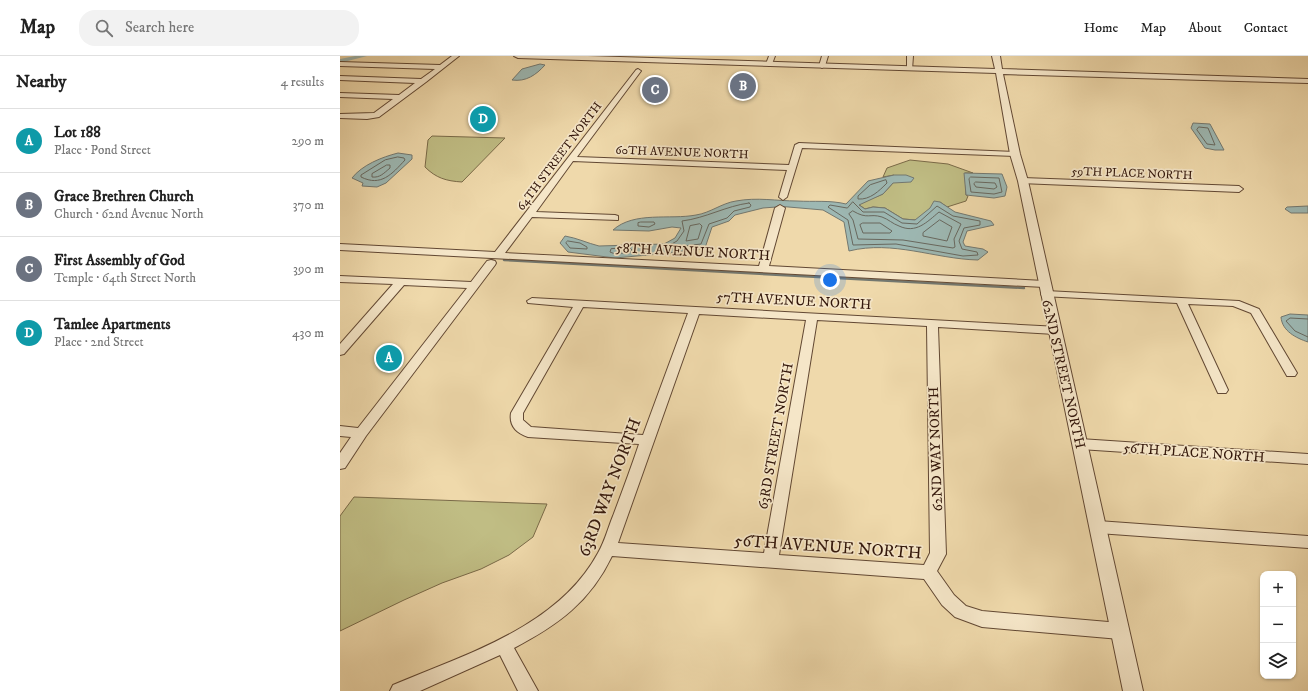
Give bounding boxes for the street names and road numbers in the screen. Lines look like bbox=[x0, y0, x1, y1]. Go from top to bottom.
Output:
street label: 64TH STREET NORTH bbox=[514, 99, 605, 214]
street label: 60TH AVENUE NORTH bbox=[615, 143, 749, 162]
street label: 59TH PLACE NORTH bbox=[1071, 164, 1193, 183]
street label: 58TH AVENUE NORTH bbox=[615, 239, 771, 265]
street label: 57TH AVENUE NORTH bbox=[716, 288, 872, 314]
street label: 62ND STREET NORTH bbox=[1037, 298, 1089, 451]
street label: 63RD STREET NORTH bbox=[754, 361, 798, 511]
street label: 62ND WAY NORTH bbox=[925, 386, 947, 512]
street label: 63RD WAY NORTH bbox=[573, 415, 647, 560]
street label: 56TH PLACE NORTH bbox=[1123, 439, 1266, 467]
street label: 56TH AVENUE NORTH bbox=[733, 529, 923, 565]

